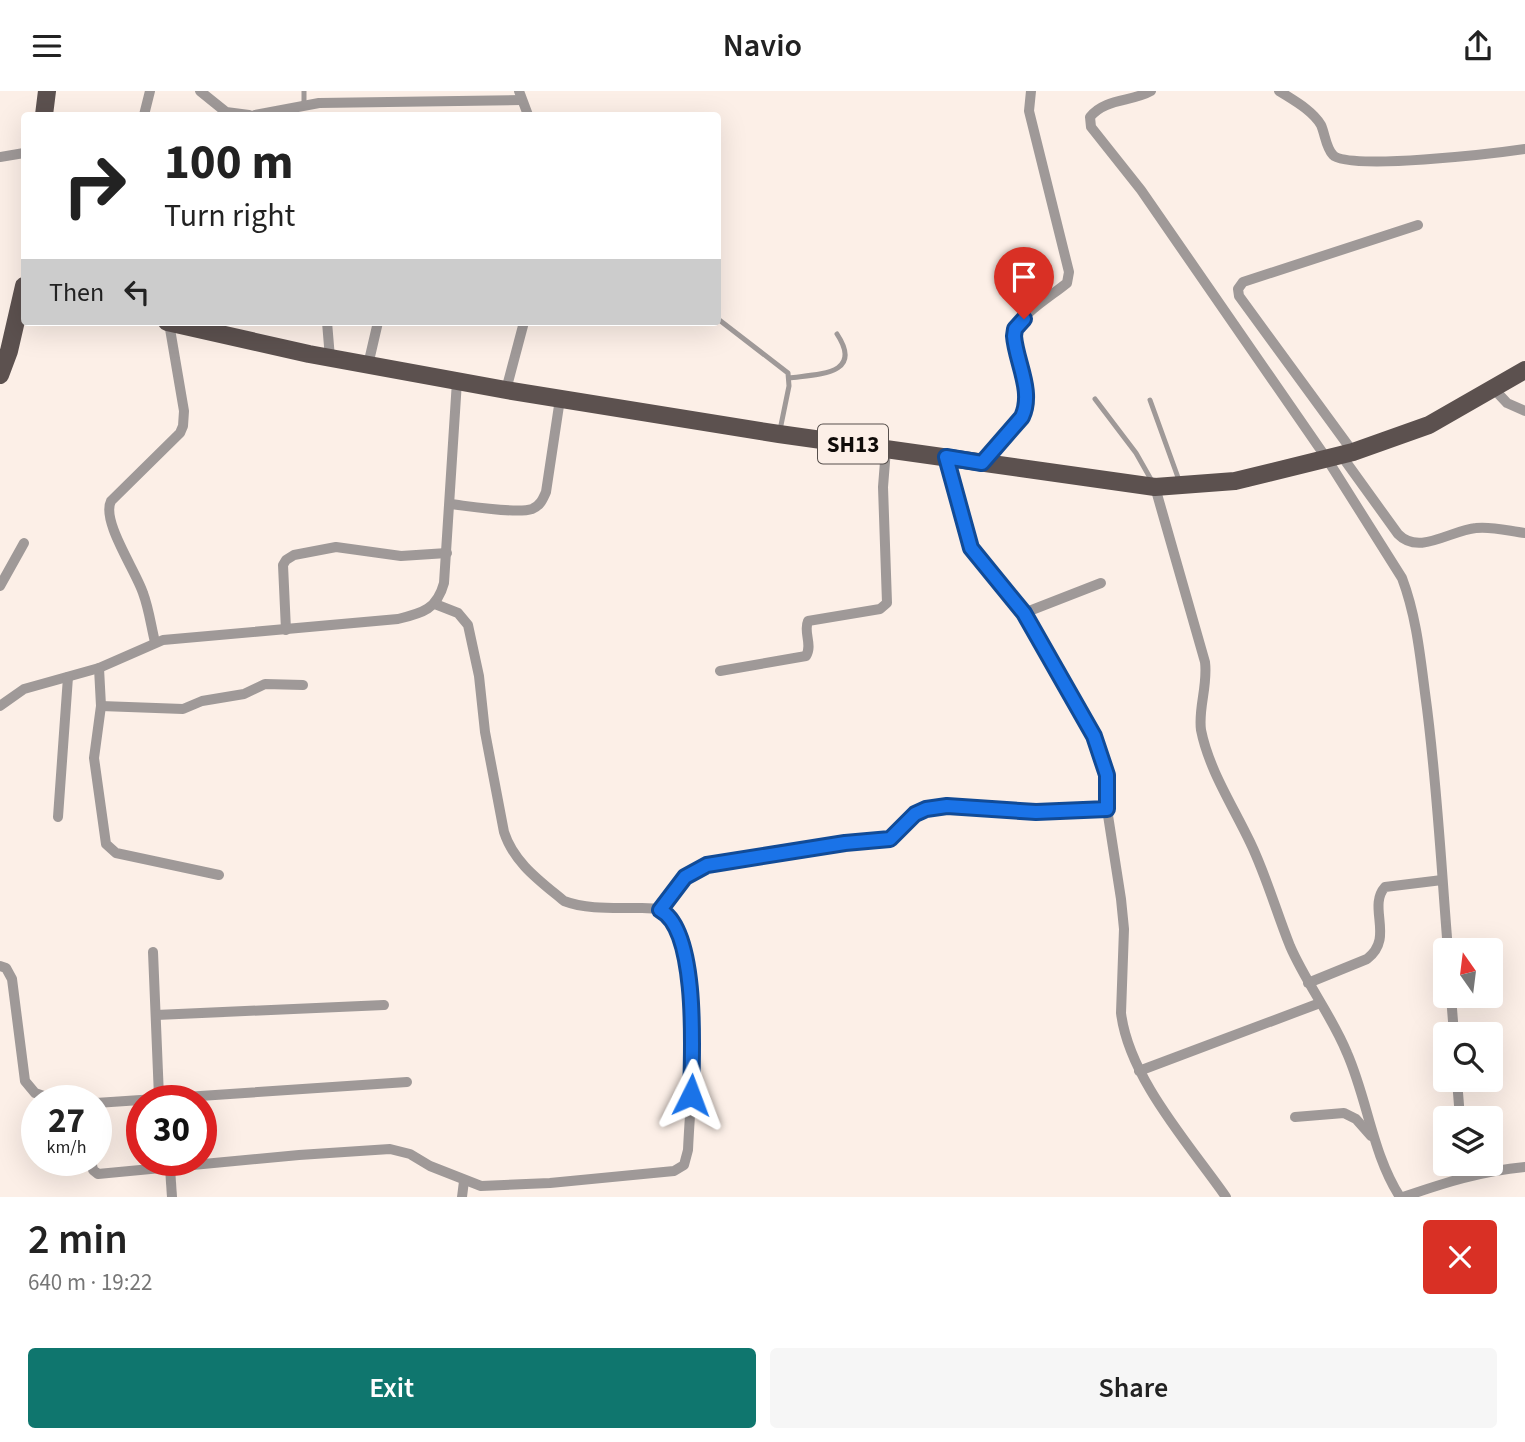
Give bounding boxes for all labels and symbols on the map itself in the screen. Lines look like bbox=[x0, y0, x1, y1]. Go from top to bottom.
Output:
pin bbox=[994, 247, 1054, 319]
road number: SH13 bbox=[818, 425, 888, 463]
north arrow bbox=[1433, 938, 1503, 1008]
position arrow bbox=[654, 1058, 728, 1132]
speed limit sign: 30 bbox=[126, 1085, 217, 1176]

